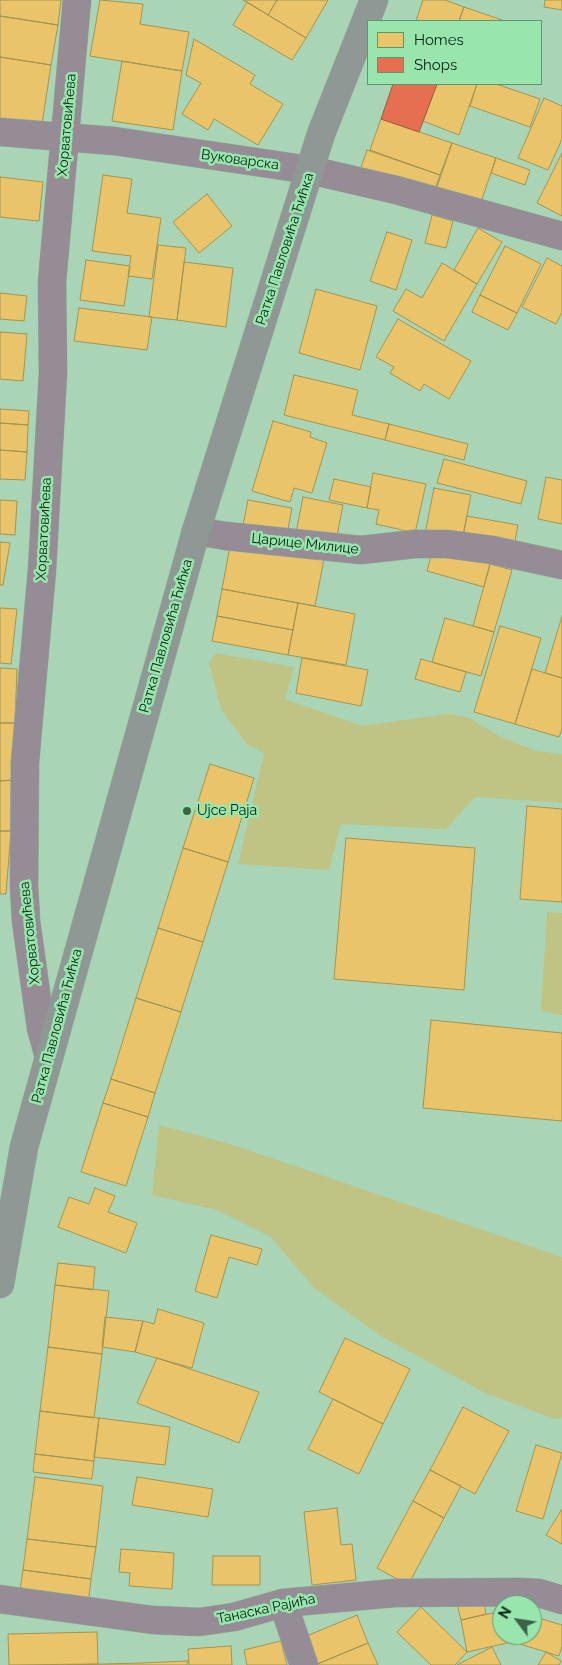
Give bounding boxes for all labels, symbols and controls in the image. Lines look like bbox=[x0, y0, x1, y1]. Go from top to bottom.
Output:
legend bbox=[367, 20, 542, 85]
text: Homes bbox=[414, 31, 464, 49]
text: Shops bbox=[414, 56, 457, 74]
street label: Хорватовићева bbox=[54, 73, 80, 177]
street label: Вуковарска bbox=[200, 146, 280, 174]
street label: Ратка Павловића Ћићка bbox=[252, 171, 318, 327]
street label: Хорватовићева bbox=[33, 477, 55, 581]
street label: Царице Милице bbox=[250, 530, 360, 558]
street label: Ратка Павловића Ћићка bbox=[136, 557, 196, 715]
place label: Ujce Paja bbox=[197, 803, 257, 819]
marker: Ujce Paja bbox=[181, 805, 193, 817]
street label: Хорватовићева bbox=[16, 881, 44, 985]
street label: Ратка Павловића Ћићка bbox=[28, 947, 86, 1105]
street label: Танаска Рајића bbox=[215, 1590, 317, 1628]
north arrow bbox=[492, 1595, 542, 1645]
text: N bbox=[495, 1604, 515, 1621]

